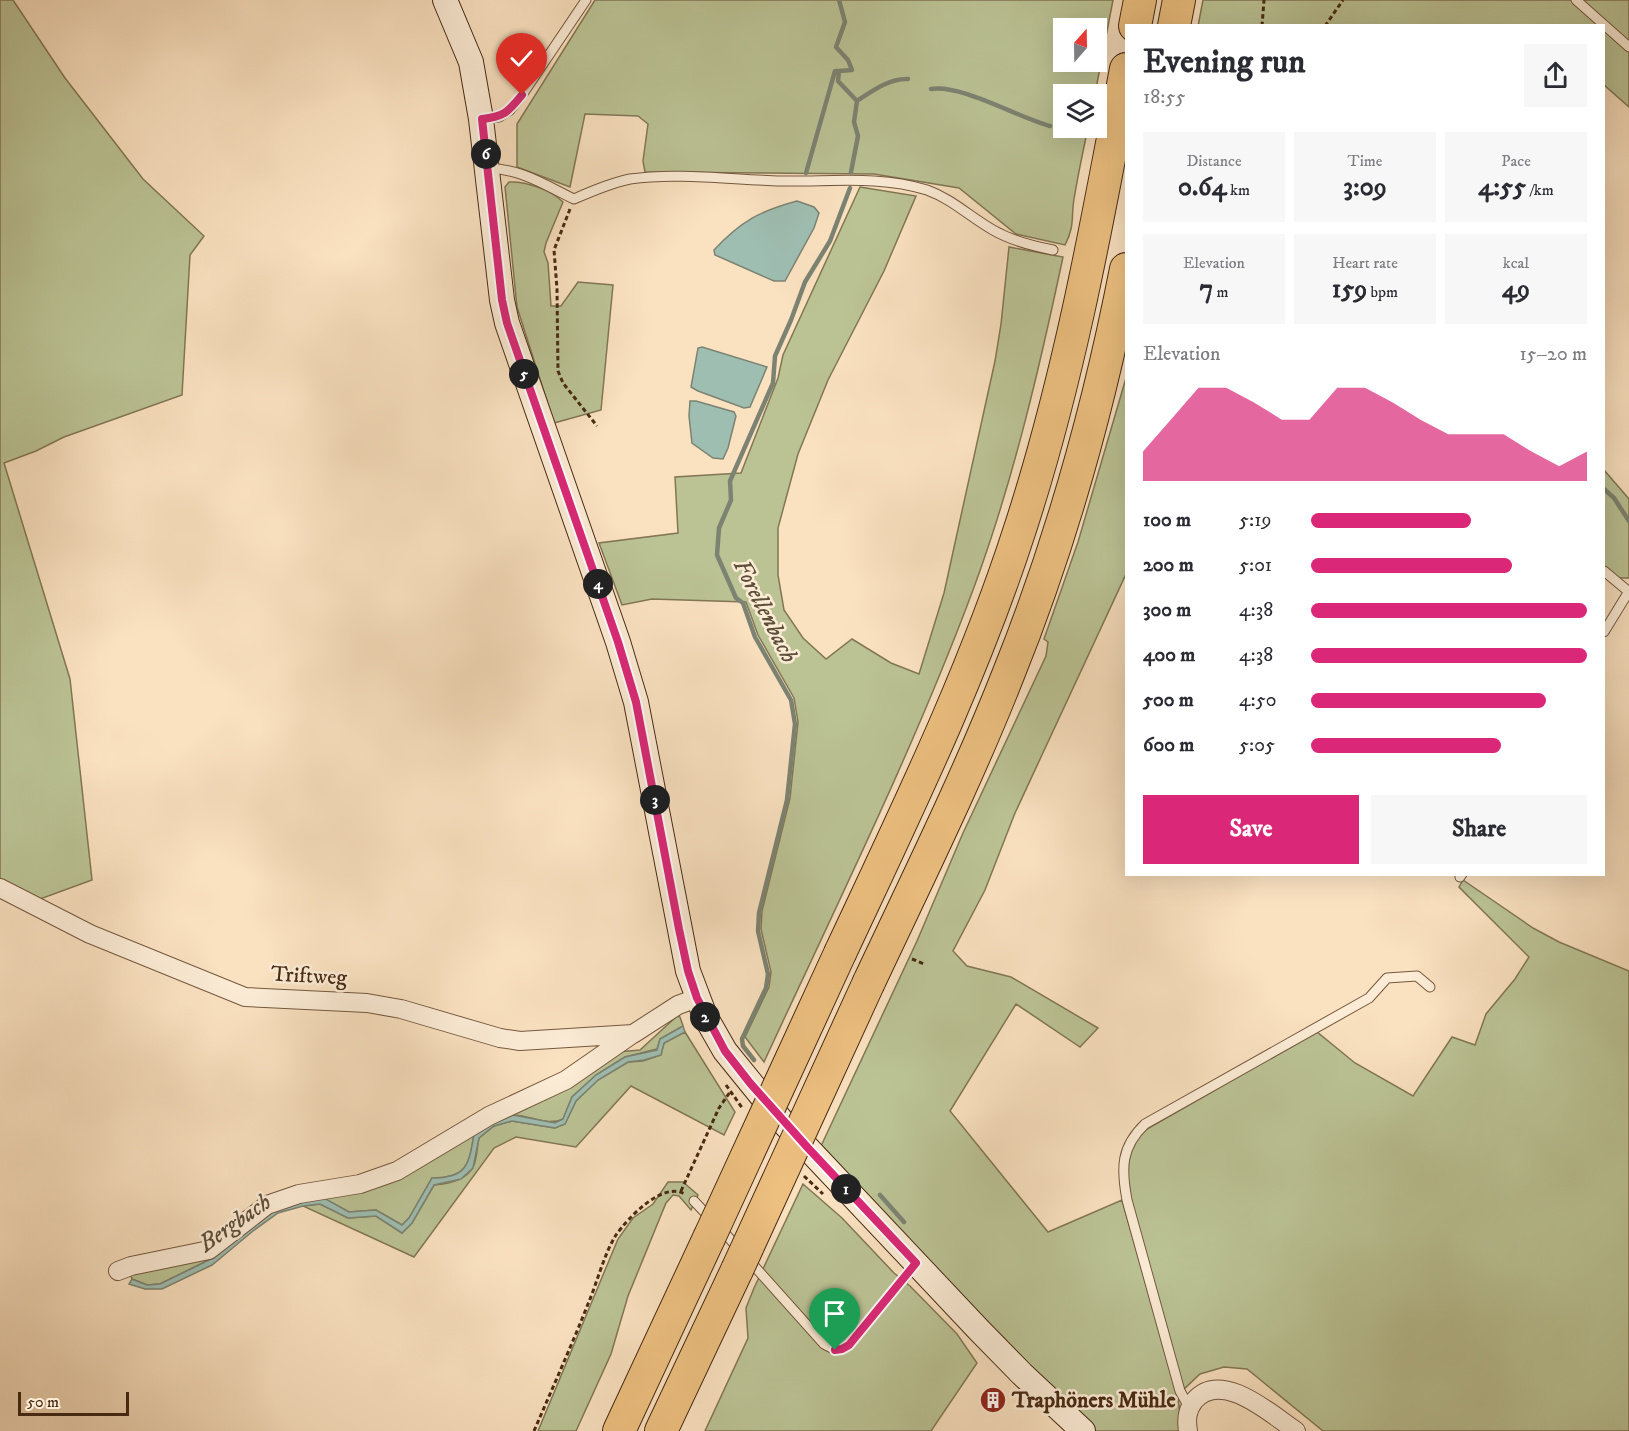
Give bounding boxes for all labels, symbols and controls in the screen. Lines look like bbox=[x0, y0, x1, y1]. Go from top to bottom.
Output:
north arrow bbox=[1053, 18, 1107, 72]
map controls bbox=[1053, 18, 1107, 138]
pin bbox=[496, 33, 547, 95]
icon: check bbox=[505, 42, 538, 75]
text: Evening run bbox=[1143, 42, 1305, 83]
button: share bbox=[1524, 44, 1587, 107]
button: layers bbox=[1053, 84, 1107, 138]
text: 18:55 bbox=[1143, 85, 1185, 110]
pin: 6 bbox=[471, 139, 501, 169]
text: 6 bbox=[482, 144, 490, 164]
text: Distance bbox=[1186, 151, 1242, 171]
text: Time bbox=[1348, 151, 1382, 171]
text: Pace bbox=[1501, 151, 1531, 171]
text: 0.64 bbox=[1178, 171, 1227, 204]
text: 3:09 bbox=[1343, 171, 1387, 204]
text: 4:55 bbox=[1478, 171, 1526, 204]
text: km bbox=[1227, 180, 1250, 200]
text: /km bbox=[1526, 180, 1554, 200]
text: Elevation bbox=[1183, 253, 1245, 273]
text: Heart rate bbox=[1332, 253, 1398, 273]
text: kcal bbox=[1503, 253, 1529, 273]
text: 7 bbox=[1199, 273, 1213, 306]
text: 159 bbox=[1332, 273, 1367, 306]
text: 49 bbox=[1502, 273, 1530, 306]
text: m bbox=[1213, 282, 1229, 302]
text: bpm bbox=[1367, 282, 1398, 302]
text: Elevation bbox=[1143, 342, 1220, 367]
text: 15–20 m bbox=[1519, 342, 1587, 367]
pin: 5 bbox=[509, 359, 539, 389]
text: 5 bbox=[520, 364, 528, 384]
text: 100 m bbox=[1143, 508, 1191, 533]
text: 5:19 bbox=[1239, 508, 1271, 533]
text: 200 m bbox=[1143, 553, 1194, 578]
text: 5:01 bbox=[1239, 553, 1272, 578]
water label: Forellenbach bbox=[726, 554, 804, 668]
pin: 4 bbox=[583, 569, 613, 599]
text: 4 bbox=[593, 574, 603, 594]
text: 300 m bbox=[1143, 598, 1191, 623]
text: 4:38 bbox=[1239, 598, 1273, 623]
text: 400 m bbox=[1143, 643, 1195, 668]
text: 4:38 bbox=[1239, 643, 1273, 668]
text: 500 m bbox=[1143, 688, 1194, 713]
text: 4:50 bbox=[1239, 688, 1276, 713]
text: 600 m bbox=[1143, 733, 1194, 758]
text: 5:05 bbox=[1239, 733, 1275, 758]
pin: 3 bbox=[640, 785, 670, 815]
text: 3 bbox=[652, 790, 658, 810]
button: Save bbox=[1143, 795, 1359, 864]
button: Share bbox=[1371, 795, 1587, 864]
street label: Triftweg bbox=[270, 961, 348, 991]
pin: 2 bbox=[690, 1002, 720, 1032]
text: 2 bbox=[701, 1007, 709, 1027]
pin: 1 bbox=[831, 1174, 861, 1204]
text: 1 bbox=[843, 1179, 849, 1199]
water label: Bergbach bbox=[192, 1187, 277, 1259]
pin bbox=[809, 1288, 860, 1350]
icon: arrive bbox=[818, 1297, 851, 1330]
building icon: Traphöners Mühle bbox=[978, 1385, 1008, 1415]
place label: Traphöners Mühle bbox=[1011, 1387, 1176, 1414]
scale bar bbox=[18, 1389, 129, 1416]
text: 50 m bbox=[27, 1392, 59, 1412]

